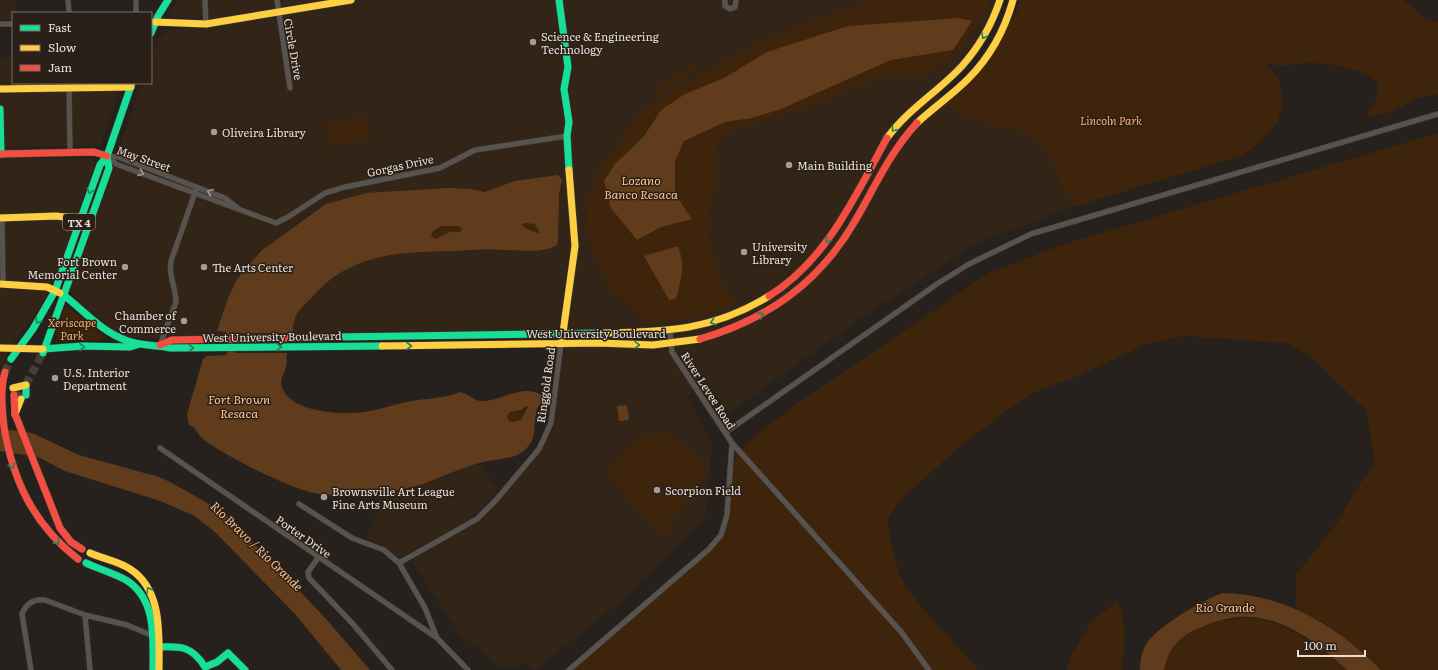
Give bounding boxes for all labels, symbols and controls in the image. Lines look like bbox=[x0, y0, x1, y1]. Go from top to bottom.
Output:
legend bbox=[12, 12, 152, 84]
street label: Circle Drive bbox=[281, 17, 307, 81]
text: Fast bbox=[48, 18, 72, 36]
place label: Science & Engineering Technology bbox=[541, 28, 660, 57]
one-way arrow bbox=[981, 32, 989, 39]
marker: Science & Engineering Technology bbox=[528, 37, 538, 47]
text: Slow bbox=[48, 38, 77, 56]
text: Jam bbox=[48, 58, 73, 76]
park label: Lincoln Park bbox=[1080, 112, 1142, 128]
place label: Oliveira Library bbox=[222, 124, 306, 140]
one-way arrow bbox=[892, 124, 899, 131]
marker: Oliveira Library bbox=[209, 127, 219, 137]
street label: May Street bbox=[115, 141, 174, 175]
street label: Gorgas Drive bbox=[365, 150, 435, 180]
place label: Main Building bbox=[797, 157, 873, 173]
marker: Main Building bbox=[784, 160, 794, 170]
one-way arrow bbox=[137, 169, 144, 177]
water label: Lozano Banco Resaca bbox=[604, 171, 678, 203]
one-way arrow bbox=[87, 187, 95, 194]
one-way arrow bbox=[206, 189, 213, 197]
road number: TX 4 bbox=[63, 214, 95, 230]
one-way arrow bbox=[825, 236, 833, 243]
place label: University Library bbox=[752, 238, 808, 267]
marker: University Library bbox=[739, 247, 749, 257]
place label: Fort Brown Memorial Center bbox=[28, 253, 118, 282]
place label: The Arts Center bbox=[212, 259, 294, 275]
marker: Fort Brown Memorial Center bbox=[120, 262, 130, 272]
marker: The Arts Center bbox=[199, 262, 209, 272]
place label: Chamber of Commerce bbox=[115, 307, 177, 336]
one-way arrow bbox=[757, 313, 765, 320]
park label: Xeriscape Park bbox=[48, 314, 96, 343]
marker: Chamber of Commerce bbox=[179, 316, 189, 326]
one-way arrow bbox=[35, 317, 43, 324]
one-way arrow bbox=[709, 317, 716, 326]
street label: West University Boulevard bbox=[526, 325, 666, 341]
street label: West University Boulevard bbox=[202, 327, 342, 345]
one-way arrow bbox=[634, 341, 640, 349]
one-way arrow bbox=[406, 342, 412, 350]
one-way arrow bbox=[79, 343, 85, 351]
one-way arrow bbox=[276, 343, 282, 351]
one-way arrow bbox=[188, 344, 194, 352]
street label: Ringgold Road bbox=[532, 346, 558, 424]
street label: River Levee Road bbox=[678, 348, 740, 432]
place label: U.S. Interior Department bbox=[63, 364, 130, 393]
marker: U.S. Interior Department bbox=[50, 373, 60, 383]
water label: Fort Brown Resaca bbox=[208, 390, 270, 422]
one-way arrow bbox=[7, 462, 16, 469]
place label: Scorpion Field bbox=[665, 482, 741, 498]
place label: Brownsville Art League Fine Arts Museum bbox=[332, 483, 455, 512]
marker: Scorpion Field bbox=[652, 485, 662, 495]
marker: Brownsville Art League Fine Arts Museum bbox=[319, 492, 329, 502]
water label: Río Bravo / Rio Grande bbox=[207, 497, 307, 595]
street label: Porter Drive bbox=[273, 511, 335, 561]
one-way arrow bbox=[52, 537, 59, 544]
one-way arrow bbox=[147, 587, 154, 594]
water label: Rio Grande bbox=[1195, 598, 1255, 616]
scale bar bbox=[1298, 632, 1365, 658]
text: 100 m bbox=[1304, 636, 1337, 654]

